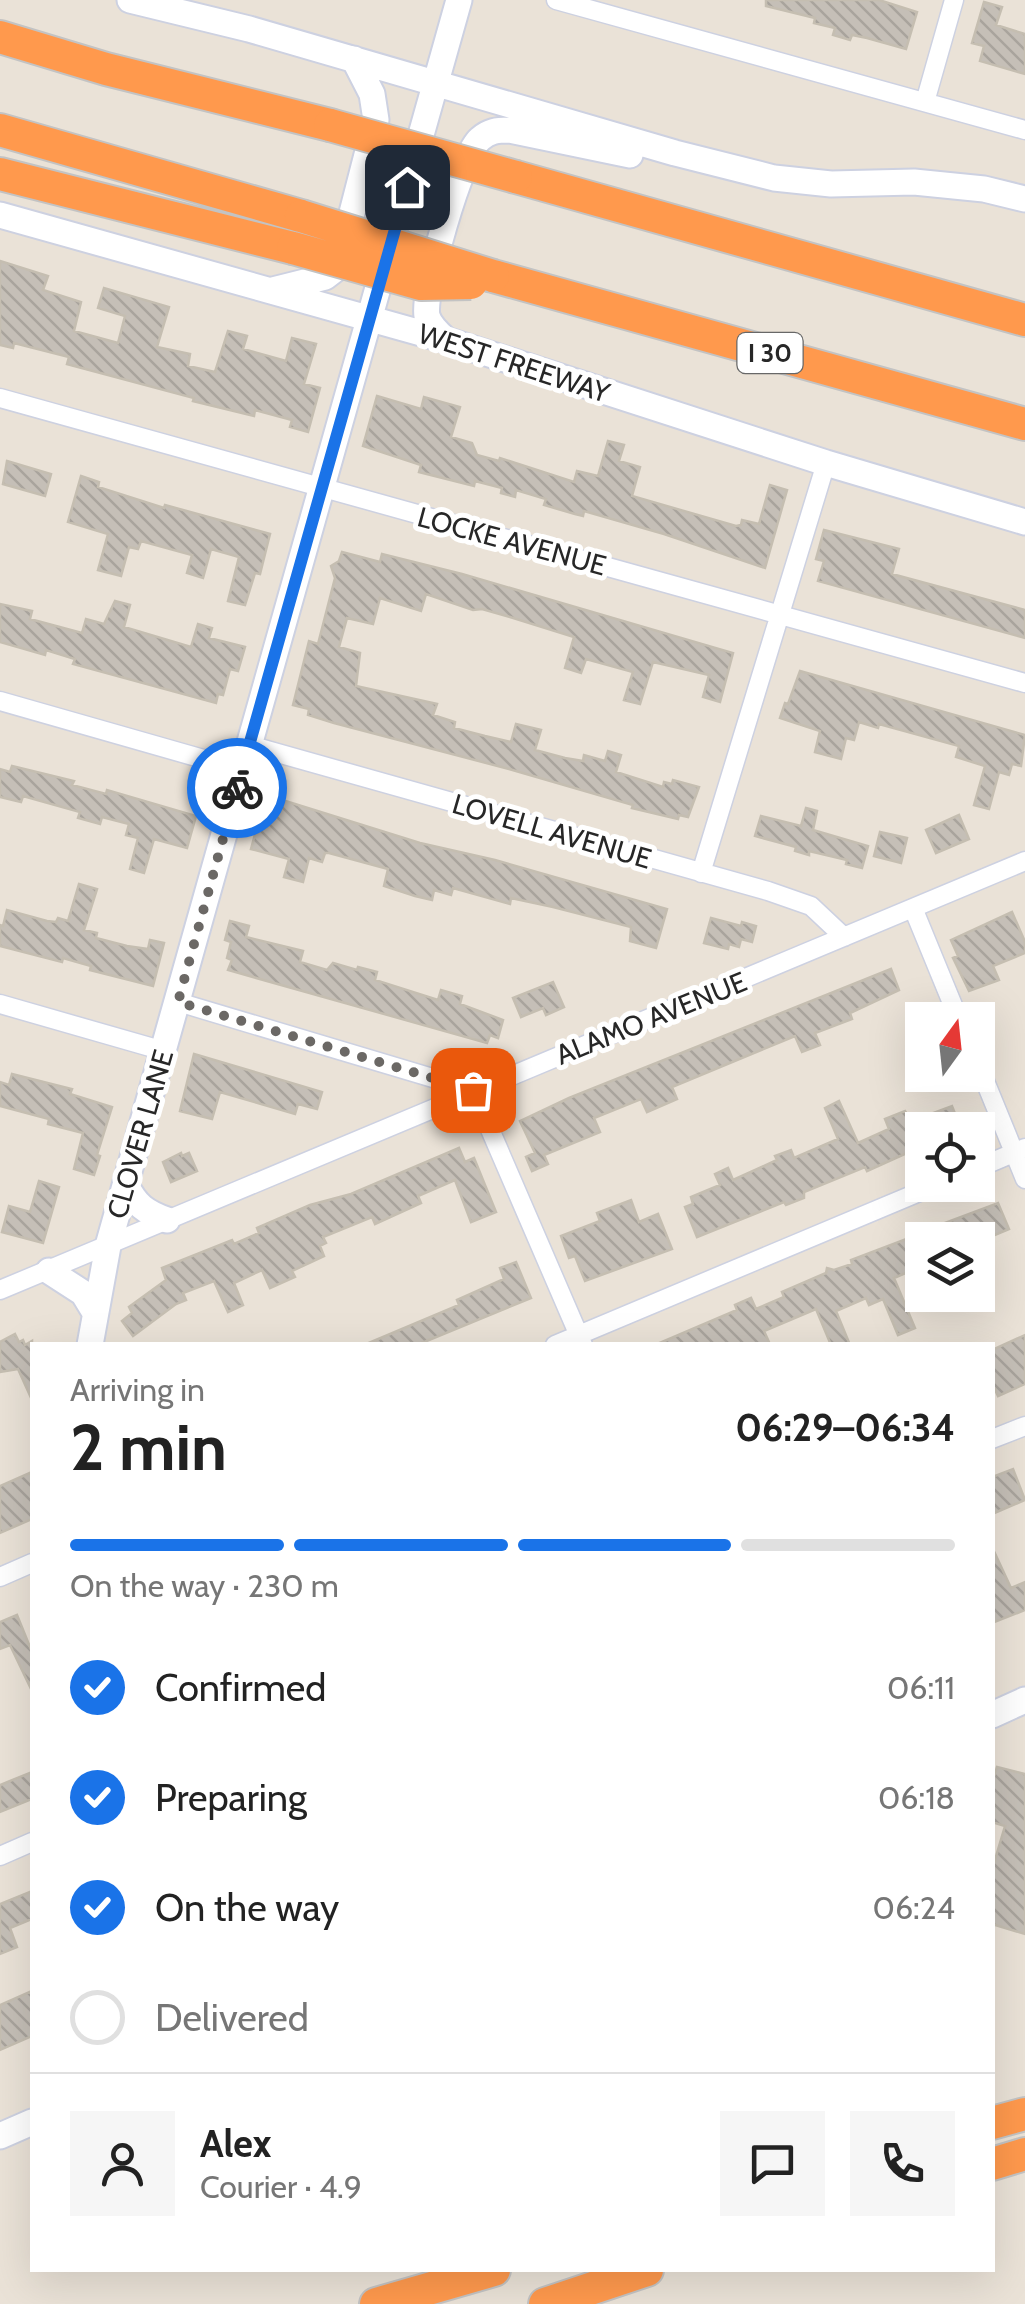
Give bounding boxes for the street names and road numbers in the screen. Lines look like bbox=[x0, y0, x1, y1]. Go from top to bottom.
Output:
street label: WEST FREEWAY bbox=[414, 316, 615, 410]
road number: I 30 bbox=[738, 333, 802, 373]
street label: LOCKE AVENUE bbox=[414, 500, 610, 582]
street label: LOVELL AVENUE bbox=[449, 786, 655, 876]
street label: ALAMO AVENUE bbox=[551, 964, 751, 1072]
street label: CLOVER LANE bbox=[100, 1046, 180, 1222]

